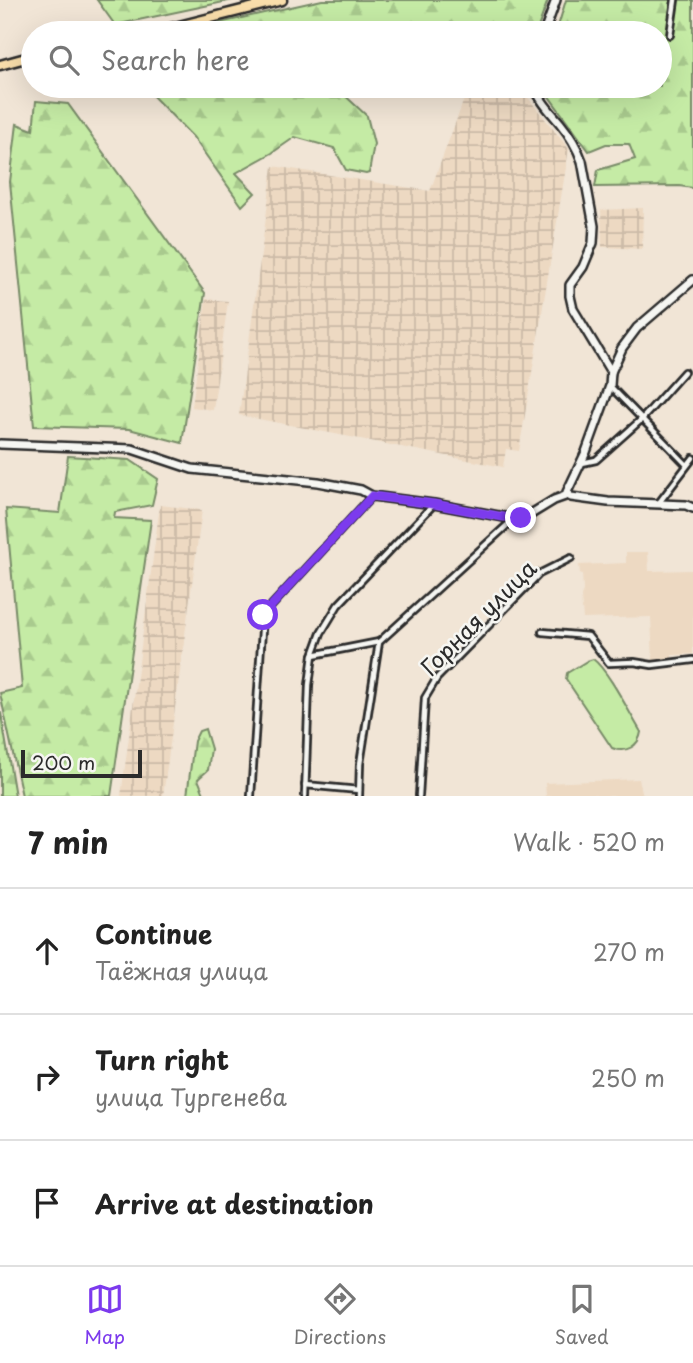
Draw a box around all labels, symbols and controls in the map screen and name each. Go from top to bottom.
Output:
search box [21,21,672,98]
text: Search here [101,40,250,79]
icon: search [45,41,83,79]
route end [505,502,536,533]
street label: Горная улица [412,550,545,683]
route start [247,599,278,630]
scale bar [21,747,142,779]
text: 200 m [32,748,95,776]
text: 7 min [28,819,109,864]
text: Walk · 520 m [513,824,665,859]
text: Continue [95,914,212,953]
icon: ahead [28,932,66,970]
text: 270 m [593,934,665,969]
text: Таёжная улица [95,953,268,988]
text: Turn right [95,1040,229,1079]
icon: right [28,1058,66,1096]
text: 250 m [591,1060,665,1095]
text: улица Тургенева [95,1079,287,1114]
icon: arrive [28,1184,66,1222]
text: Arrive at destination [95,1184,374,1223]
tab: Map [84,1280,125,1350]
tab: Directions [294,1280,386,1350]
tab: Saved [555,1280,609,1350]

